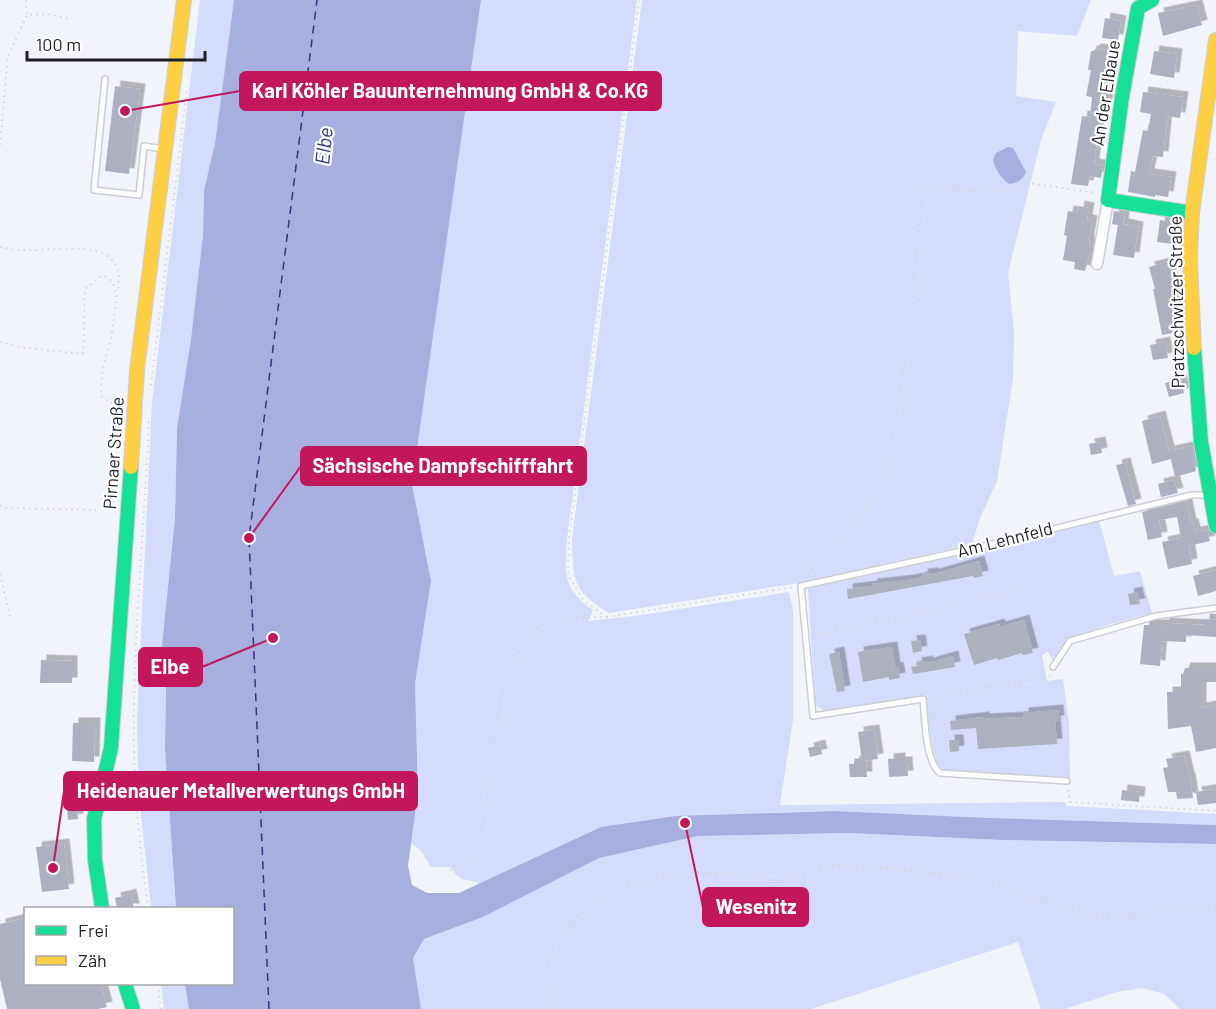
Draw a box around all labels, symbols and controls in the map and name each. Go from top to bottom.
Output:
scale bar [27,24,206,62]
text: 100 m [36,33,81,55]
street label: An der Elbaue [1086,38,1124,147]
callout: Karl Köhler Bauunternehmung GmbH & Co.KG [240,72,661,110]
text: Karl Köhler Bauunternehmung GmbH & Co.KG [252,78,648,102]
water label: Elbe [309,126,337,166]
street label: Pratzschwitzer Straße [1163,215,1189,389]
street label: Pirnaer Straße [98,396,128,510]
callout: Sächsische Dampfschifffahrt [301,447,586,485]
text: Sächsische Dampfschifffahrt [313,453,573,477]
street label: Am Lehnfeld [955,517,1055,562]
callout: Elbe [139,648,202,686]
text: Elbe [151,654,189,678]
callout: Heidenauer Metallverwertungs GmbH [64,772,417,810]
text: Heidenauer Metallverwertungs GmbH [77,778,405,802]
callout: Wesenitz [703,888,808,926]
text: Wesenitz [716,894,796,918]
legend [24,907,234,985]
text: Frei [78,919,109,941]
text: Zäh [78,949,107,971]

